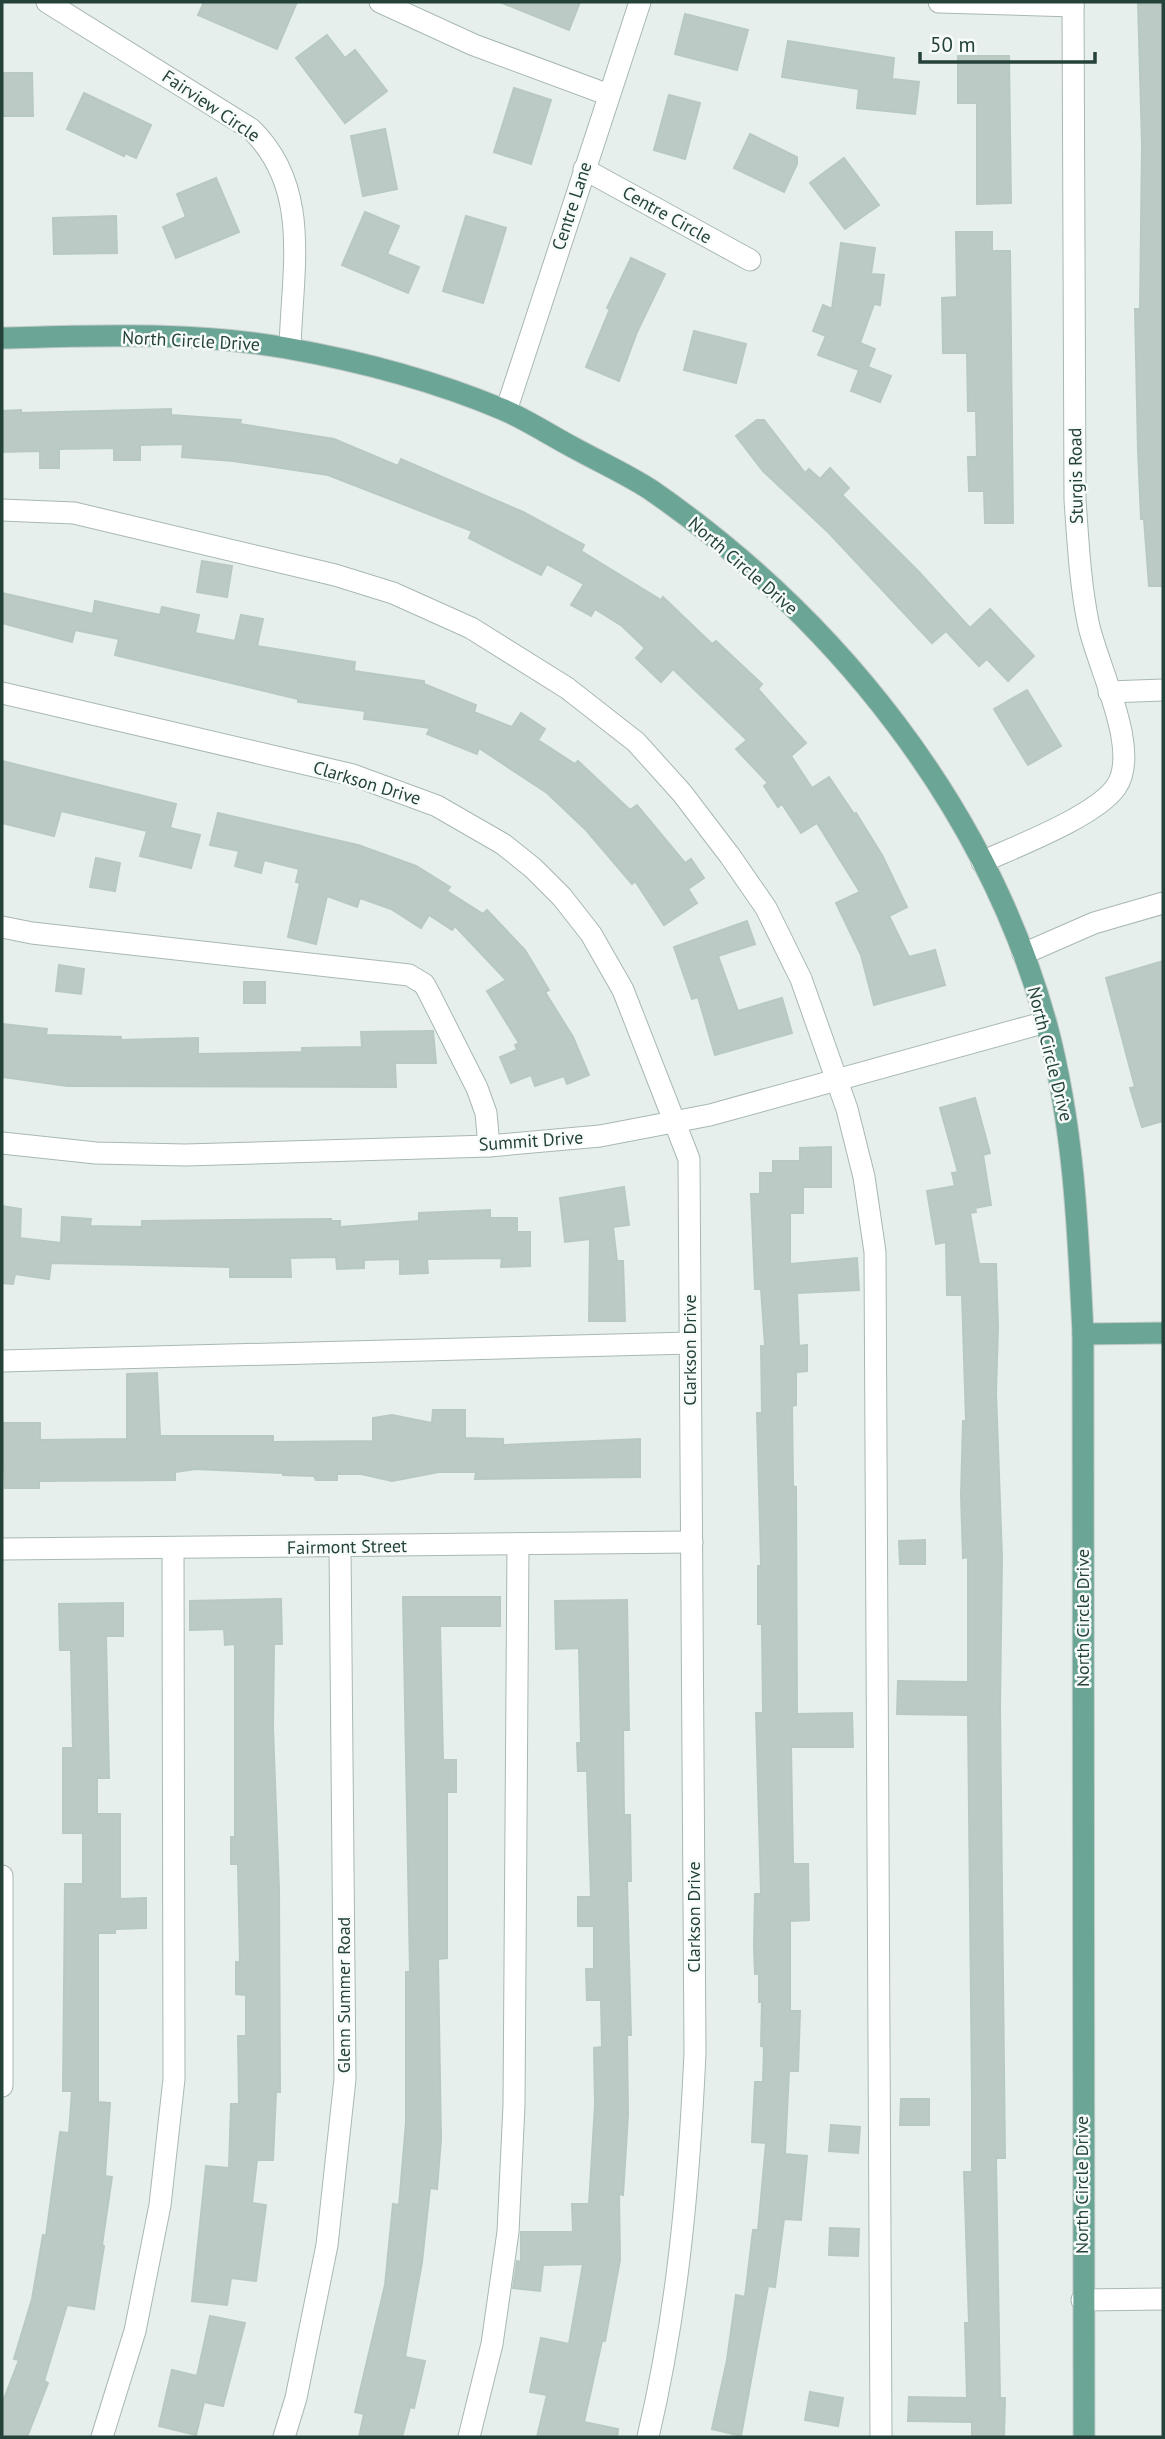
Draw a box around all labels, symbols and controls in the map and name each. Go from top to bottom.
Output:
scale bar [920,21,1095,65]
text: 50 m [930,31,976,58]
street label: Fairview Circle [158,64,265,147]
street label: Centre Lane [546,159,597,253]
street label: Centre Circle [619,181,716,249]
street label: North Circle Drive [121,325,261,356]
street label: Sturgis Road [1063,428,1088,524]
street label: North Circle Drive [684,512,803,620]
street label: Clarkson Drive [311,755,424,810]
street label: North Circle Drive [1023,984,1078,1124]
street label: Summit Drive [478,1125,584,1156]
street label: Clarkson Drive [678,1294,701,1406]
street label: Fairmont Street [287,1534,407,1559]
street label: North Circle Drive [1071,1549,1094,1687]
street label: Clarkson Drive [682,1861,705,1973]
street label: Glenn Summer Road [332,1917,355,2073]
street label: North Circle Drive [1070,2116,1093,2254]

